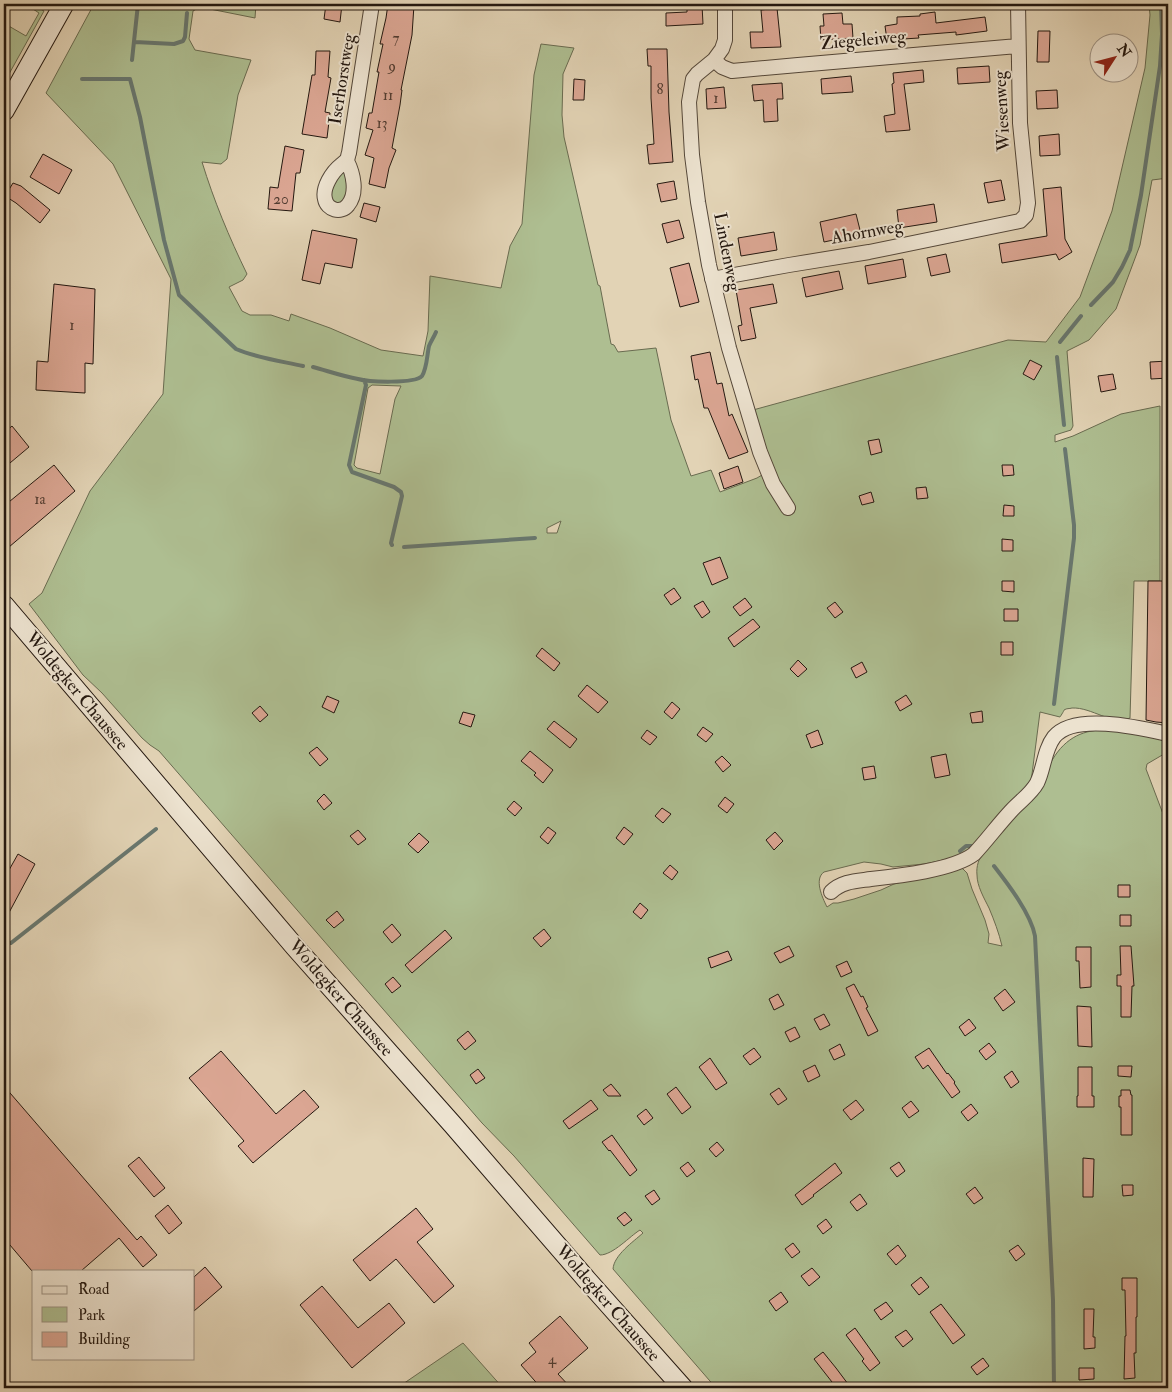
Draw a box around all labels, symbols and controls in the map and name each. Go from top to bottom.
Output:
street label: Ziegeleiweg [819,25,908,55]
house number: 7 [393,29,400,48]
street label: Iserhorstweg [323,31,361,126]
north arrow [1090,32,1140,82]
text: N [1113,40,1135,61]
house number: 9 [387,57,396,76]
street label: Wiesenweg [988,69,1016,153]
house number: 8 [656,80,664,99]
house number: 11 [383,86,393,105]
house number: 1 [713,89,719,108]
house number: 13 [376,114,388,133]
house number: 20 [273,190,289,209]
street label: Lindenweg [708,211,746,295]
street label: Ahornweg [828,214,906,250]
house number: 1 [69,316,75,335]
house number: 1a [34,490,47,509]
street label: Woldegker Chaussee [20,626,134,755]
street label: Woldegker Chaussee [283,934,399,1062]
street label: Woldegker Chaussee [550,1239,666,1367]
legend [32,1270,195,1360]
text: Road [78,1280,110,1299]
text: Park [78,1306,105,1325]
text: Building [78,1330,130,1349]
house number: 4 [548,1350,557,1369]

